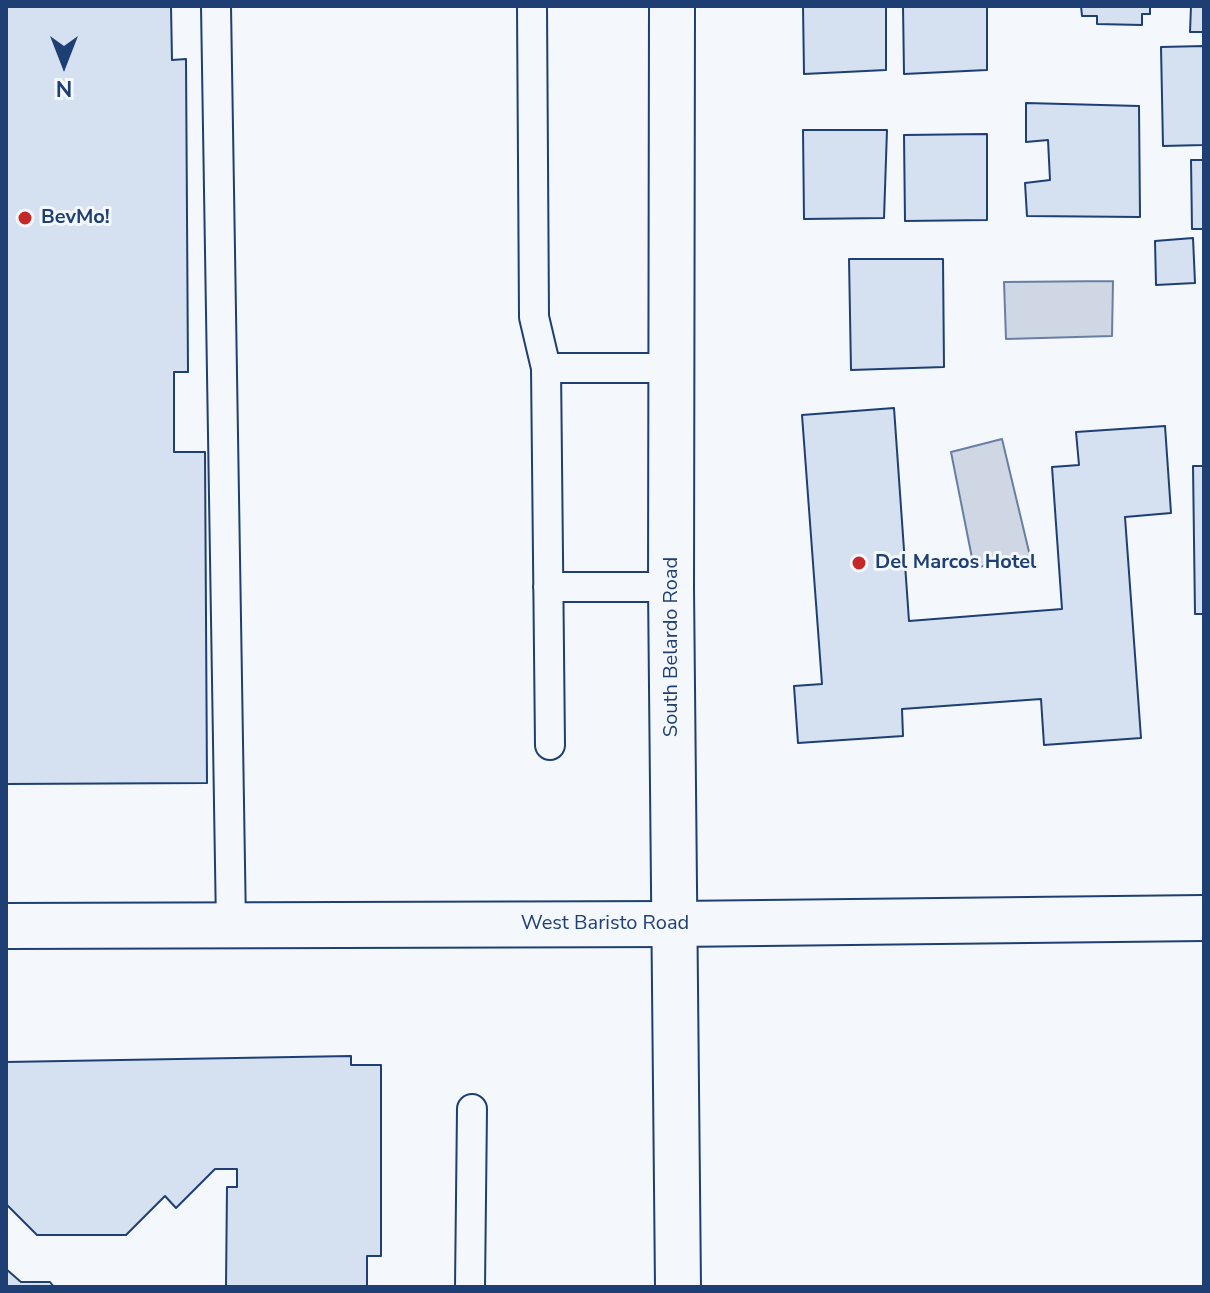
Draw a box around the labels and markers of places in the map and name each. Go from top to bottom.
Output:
place label: BevMo! [41,206,110,230]
marker: BevMo! [16,209,34,227]
place label: Del Marcos Hotel [875,551,1036,575]
marker: Del Marcos Hotel [850,554,868,572]

